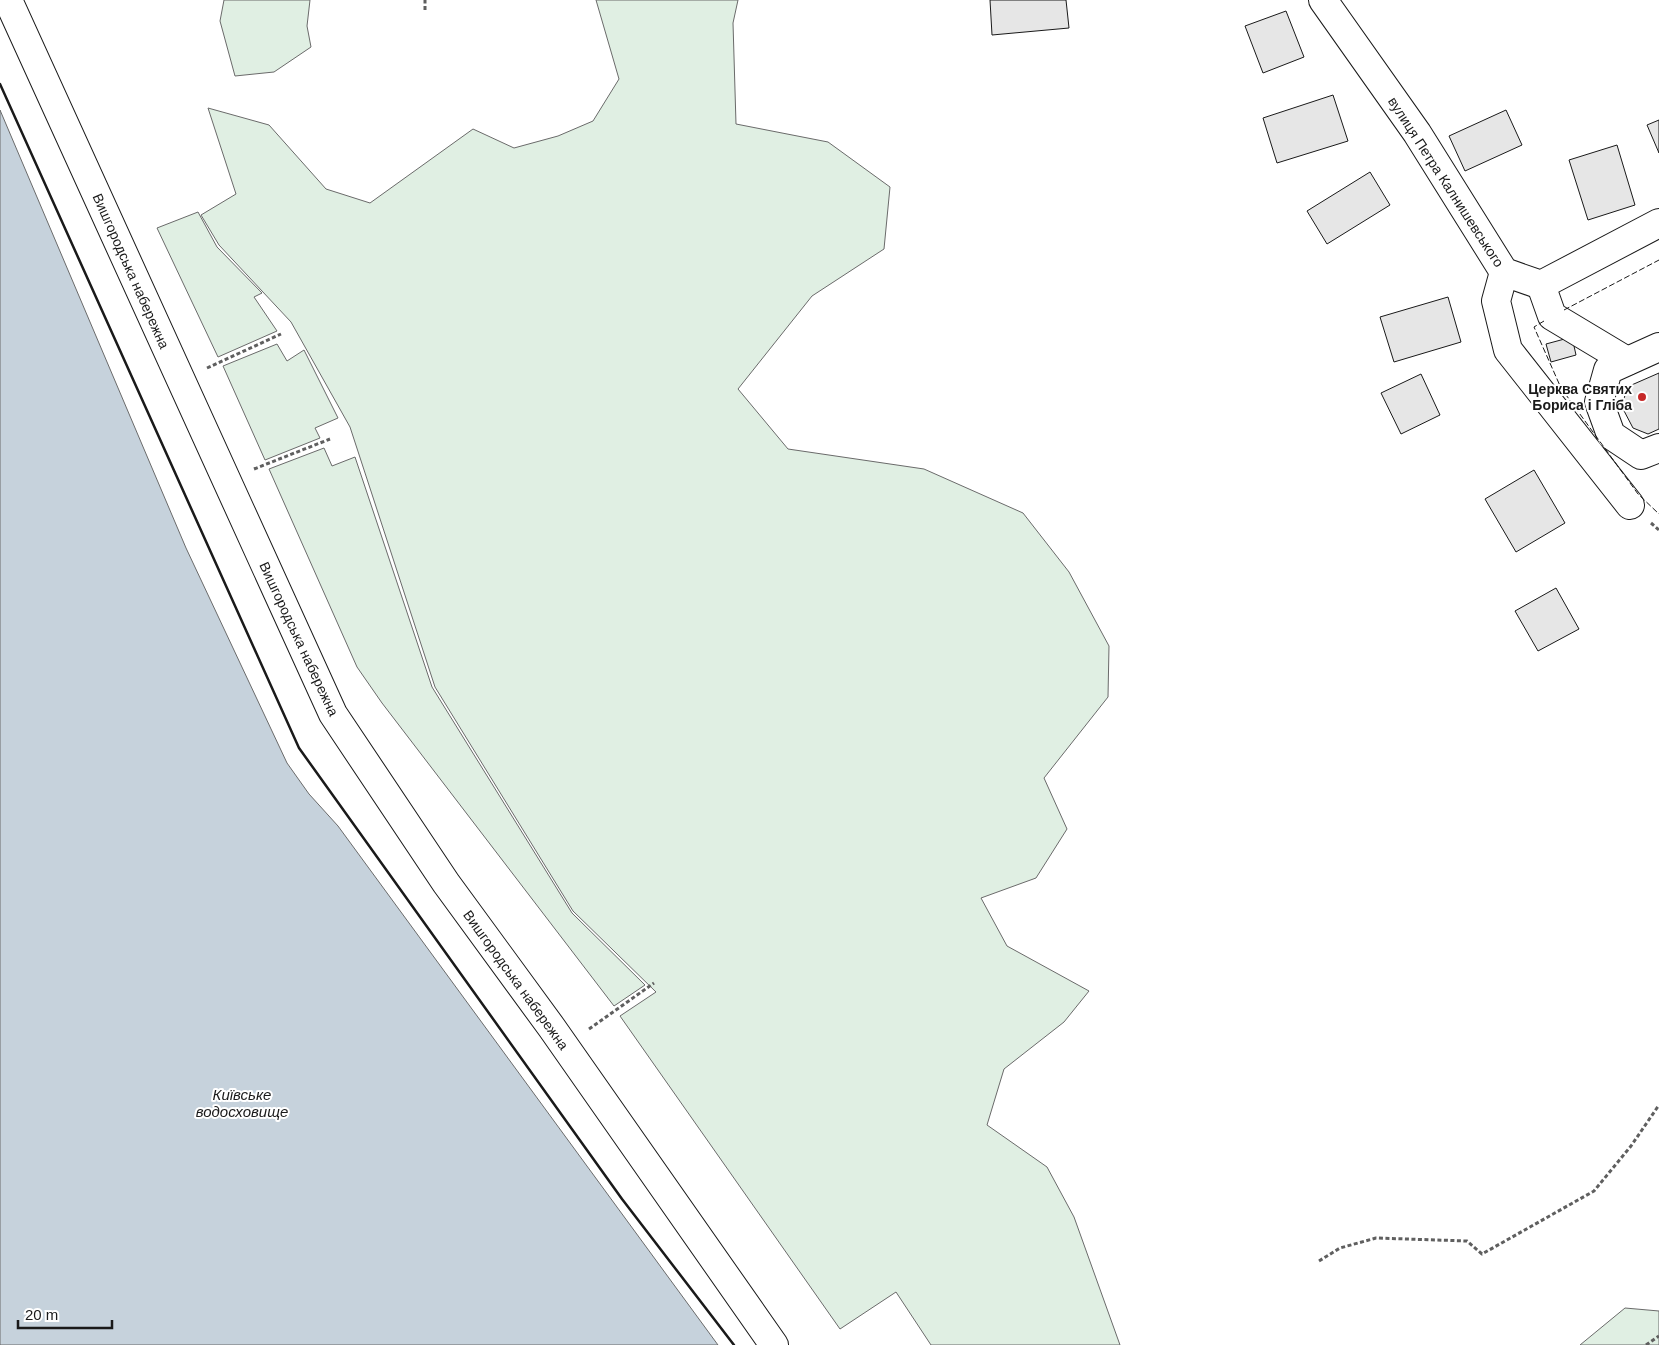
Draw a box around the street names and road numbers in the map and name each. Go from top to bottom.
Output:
street label: вулиця Петра Калнишевського [1385,94,1507,270]
street label: Вишгородська набережна [89,191,173,351]
street label: Вишгородська набережна [256,559,342,719]
street label: Вишгородська набережна [460,907,572,1053]

